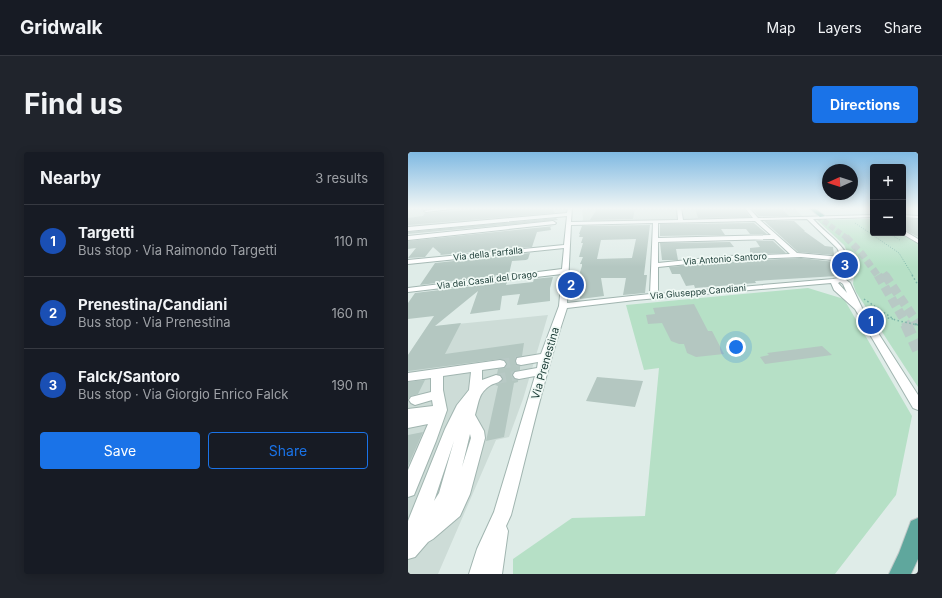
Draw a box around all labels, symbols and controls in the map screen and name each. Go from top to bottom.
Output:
text: Gridwalk [20,16,103,39]
text: Map [767,19,796,36]
text: Layers [818,19,862,36]
text: Share [884,19,922,36]
button: Directions [812,86,918,123]
text: Find us [24,87,123,121]
north arrow [822,164,858,200]
map controls [870,164,906,236]
button: + [870,164,906,200]
text: Nearby [40,168,101,188]
text: 3 results [315,170,368,186]
button: − [870,200,906,236]
text: Targetti [78,223,134,242]
text: 1 [50,233,56,249]
text: 110 m [334,233,368,249]
text: Bus stop · Via Raimondo Targetti [78,242,277,258]
street label: Via della Farfalla [453,244,523,263]
street label: Via Antonio Santoro [683,250,767,267]
pin: 3 [832,250,858,280]
street label: Via dei Casali del Drago [436,268,538,291]
pin: 2 [558,270,584,300]
street label: Via Giuseppe Candiani [650,282,746,301]
text: Prenestina/Candiani [78,295,227,314]
text: 2 [49,305,57,321]
text: 160 m [331,305,368,321]
pin: 1 [858,306,884,336]
text: Bus stop · Via Prenestina [78,314,231,330]
street label: Via Prenestina [528,325,562,401]
your location [726,337,746,357]
text: Falck/Santoro [78,367,180,386]
text: 3 [49,377,57,393]
text: 190 m [331,377,368,393]
text: Bus stop · Via Giorgio Enrico Falck [78,386,288,402]
button: Save [40,432,200,469]
button: Share [208,432,368,469]

